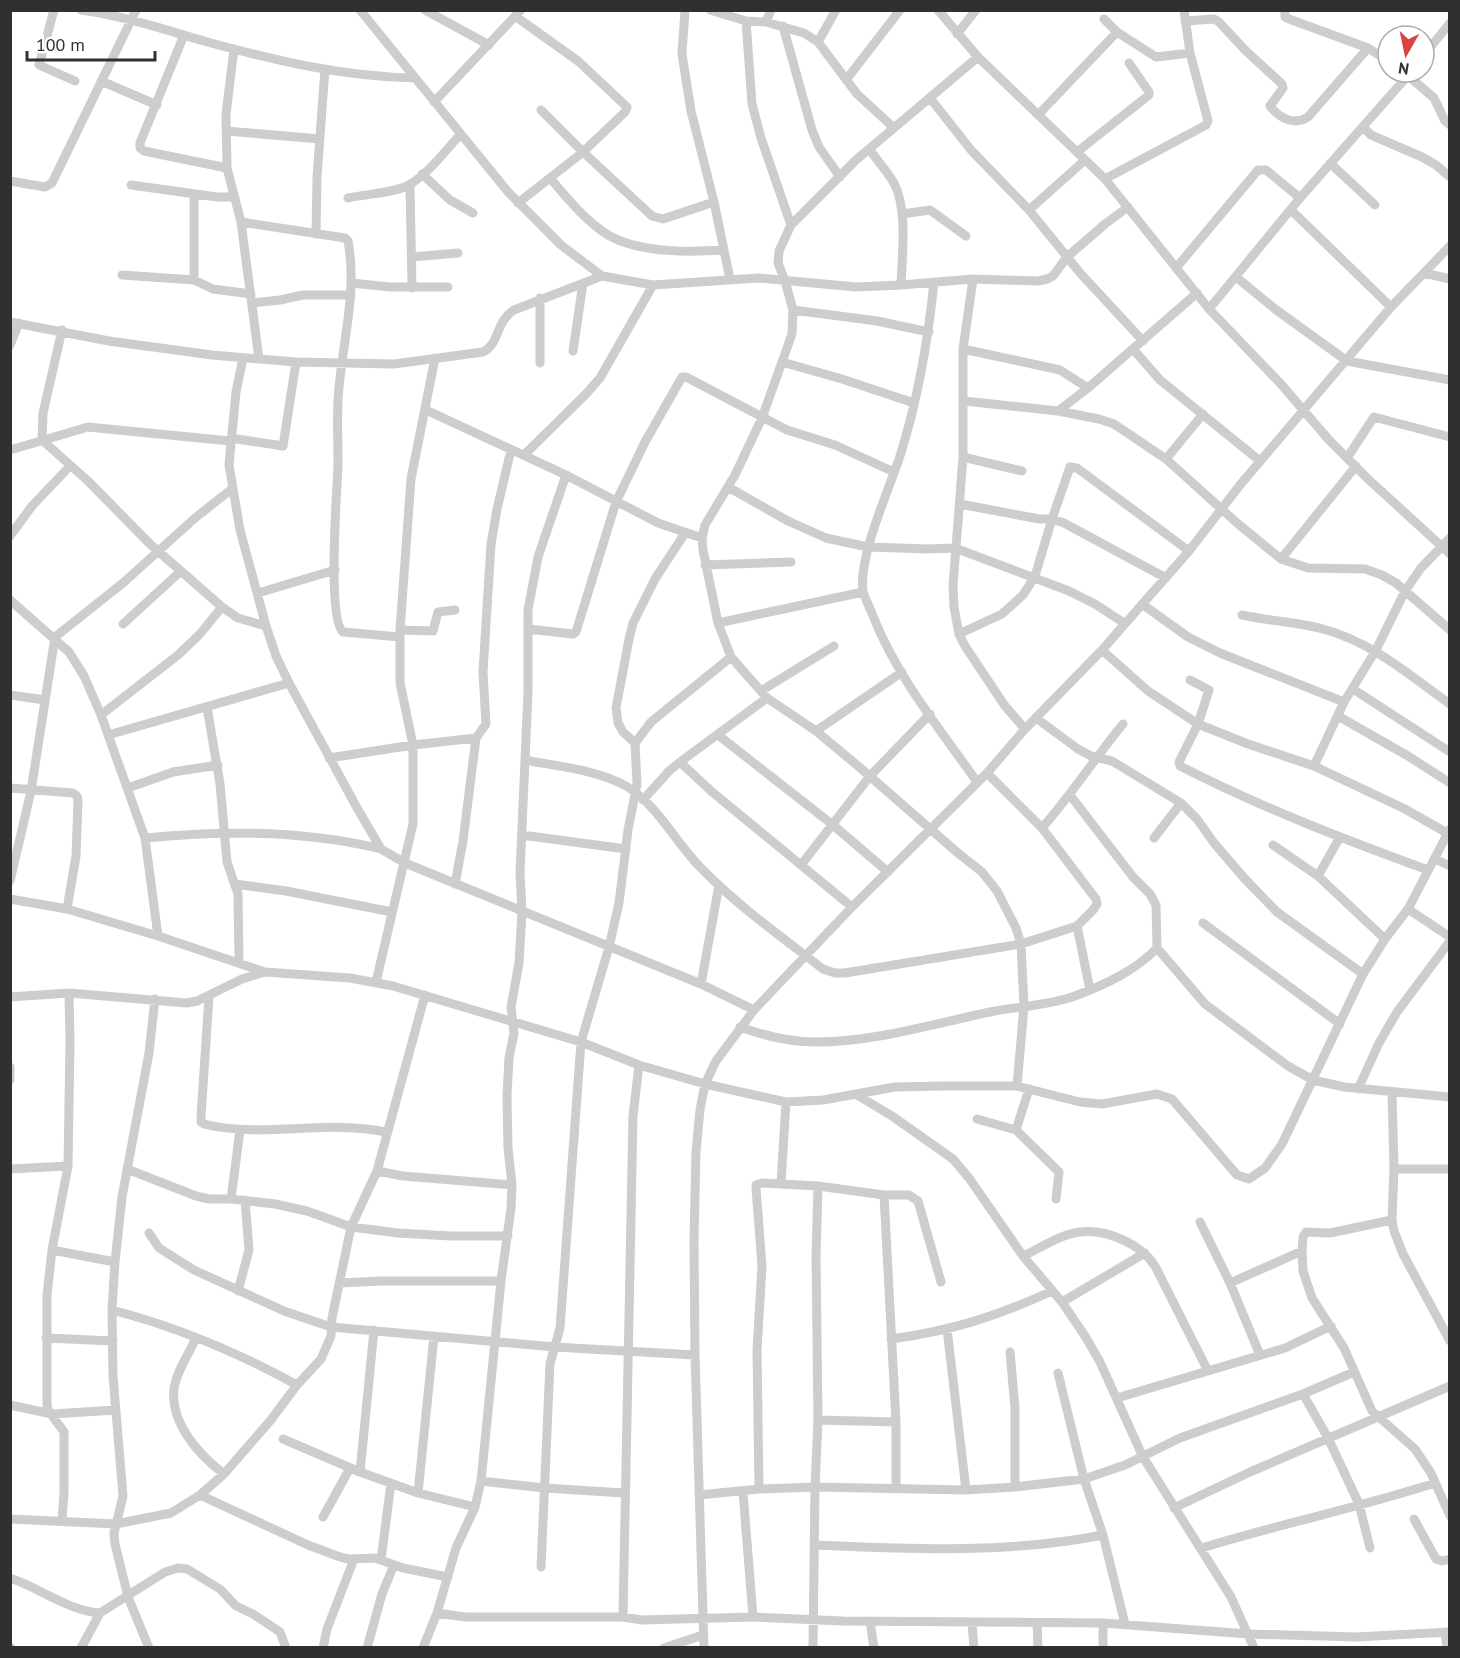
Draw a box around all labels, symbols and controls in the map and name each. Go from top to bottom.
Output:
scale bar [27,24,154,62]
north arrow [1376,24,1436,84]
text: 100 m [36,33,85,56]
text: N [1397,58,1410,80]

